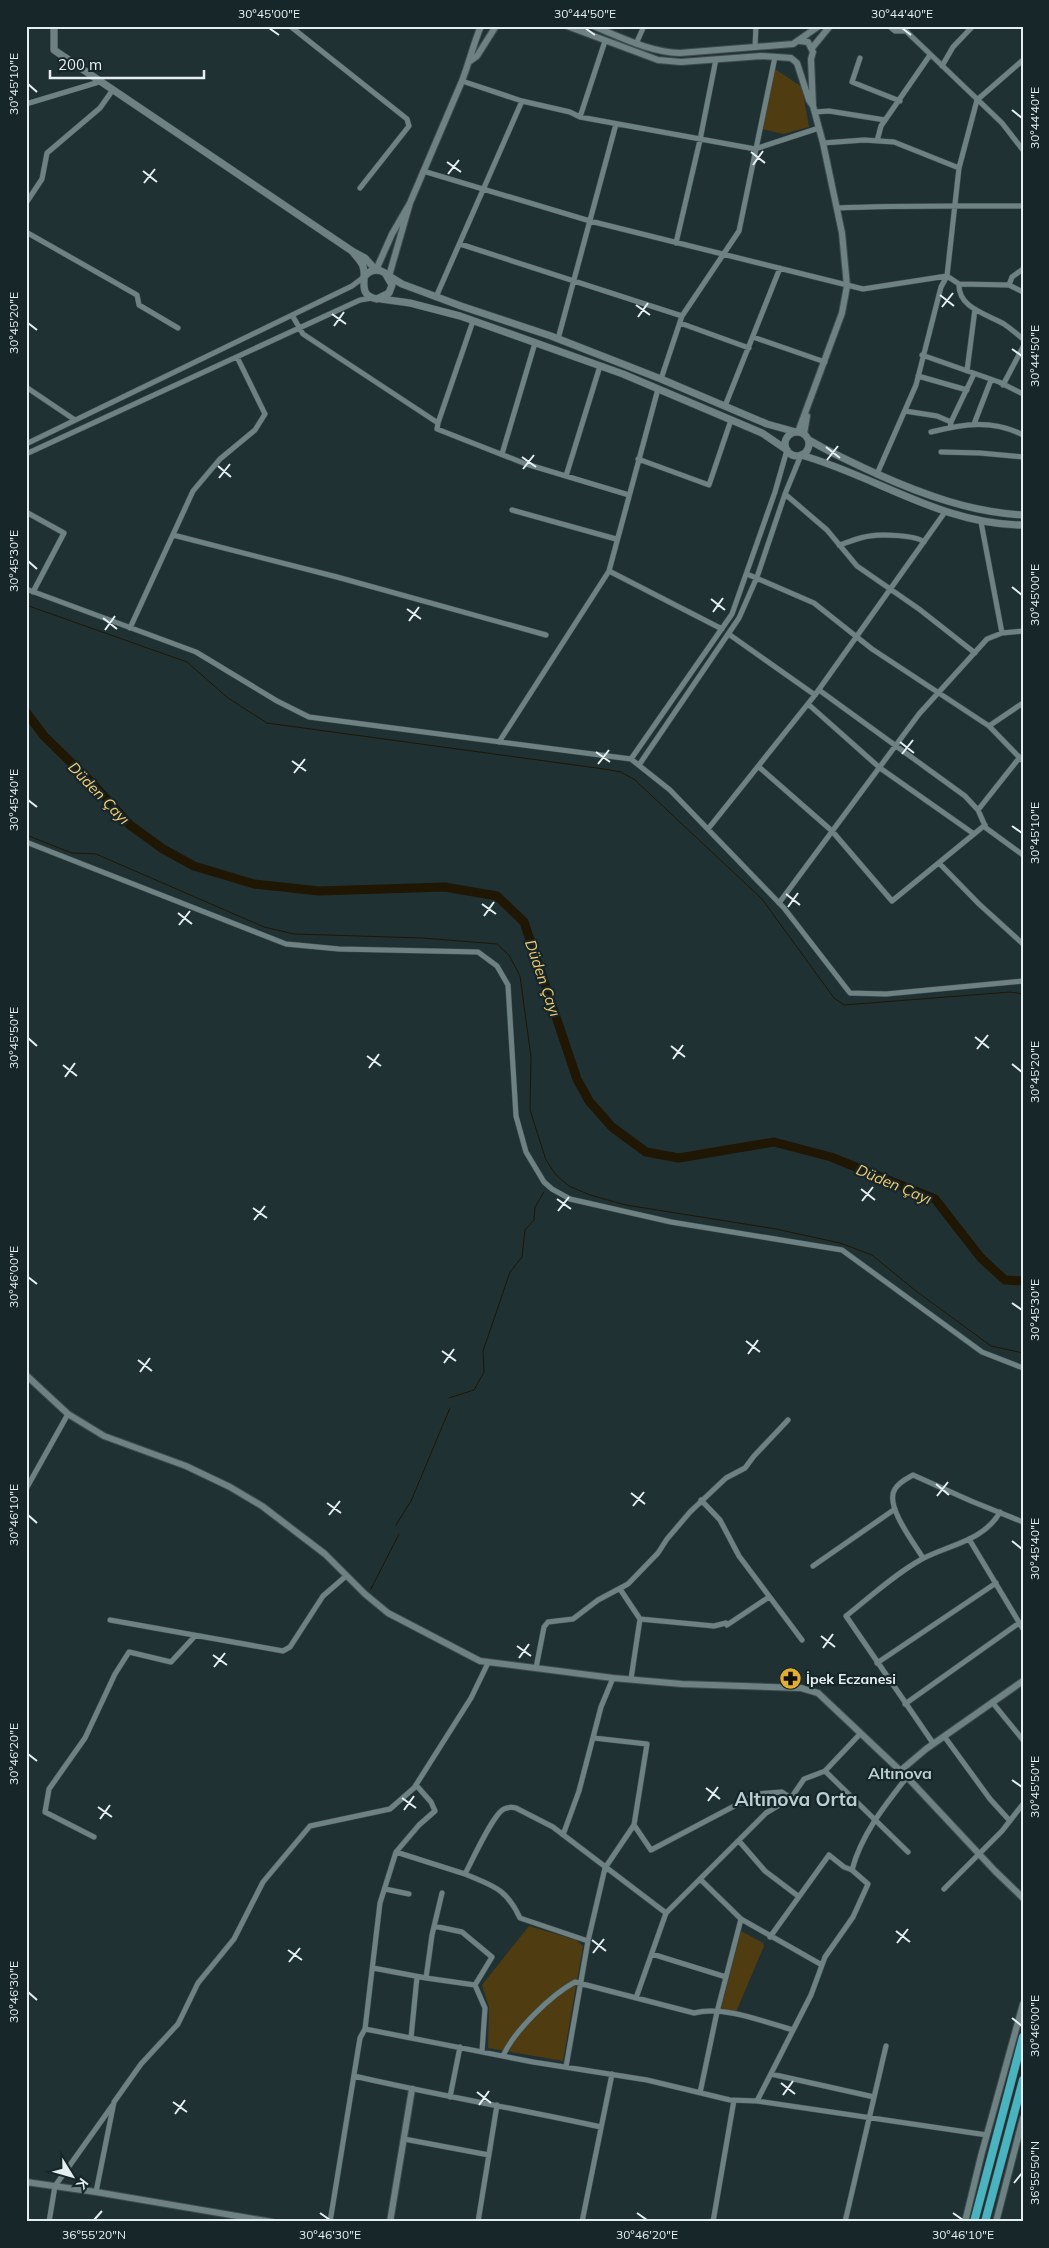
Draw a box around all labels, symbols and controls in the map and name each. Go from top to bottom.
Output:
text: 30°45'00"E [238,6,300,21]
text: 30°44'50"E [554,6,616,21]
text: 30°44'40"E [871,6,933,21]
scale bar [50,48,204,80]
text: 30°45'10"E [6,53,21,115]
text: 200 m [58,55,102,74]
text: 30°44'40"E [1027,87,1042,149]
text: 30°45'20"E [6,292,21,354]
text: 30°44'50"E [1027,325,1042,387]
text: 30°45'30"E [6,530,21,592]
text: 30°45'00"E [1027,564,1042,626]
water label: Düden Çayı [64,758,134,828]
text: 30°45'40"E [6,769,21,831]
text: 30°45'10"E [1027,802,1042,864]
water label: Düden Çayı [521,937,565,1019]
text: 30°45'50"E [6,1007,21,1069]
text: 30°45'20"E [1027,1041,1042,1103]
water label: Düden Çayı [853,1160,935,1208]
text: 30°46'00"E [6,1246,21,1308]
text: 30°45'30"E [1027,1279,1042,1341]
text: 30°46'10"E [6,1484,21,1546]
text: 30°45'40"E [1027,1518,1042,1580]
pharmacy icon: İpek Eczanesi [778,1667,802,1691]
place label: İpek Eczanesi [806,1670,896,1688]
text: 30°46'20"E [6,1723,21,1785]
text: 30°45'50"E [1027,1756,1042,1818]
district label: Altınova [868,1763,932,1783]
district label: Altınova Orta [735,1787,857,1811]
text: 30°46'30"E [6,1961,21,2023]
text: 30°46'00"E [1027,1995,1042,2057]
text: 36°55'50"N [1027,2141,1042,2205]
north arrow [48,2150,98,2200]
text: K [72,2175,92,2194]
text: 36°55'20"N [62,2227,126,2242]
text: 30°46'30"E [299,2227,361,2242]
text: 30°46'20"E [616,2227,678,2242]
text: 30°46'10"E [932,2227,994,2242]

